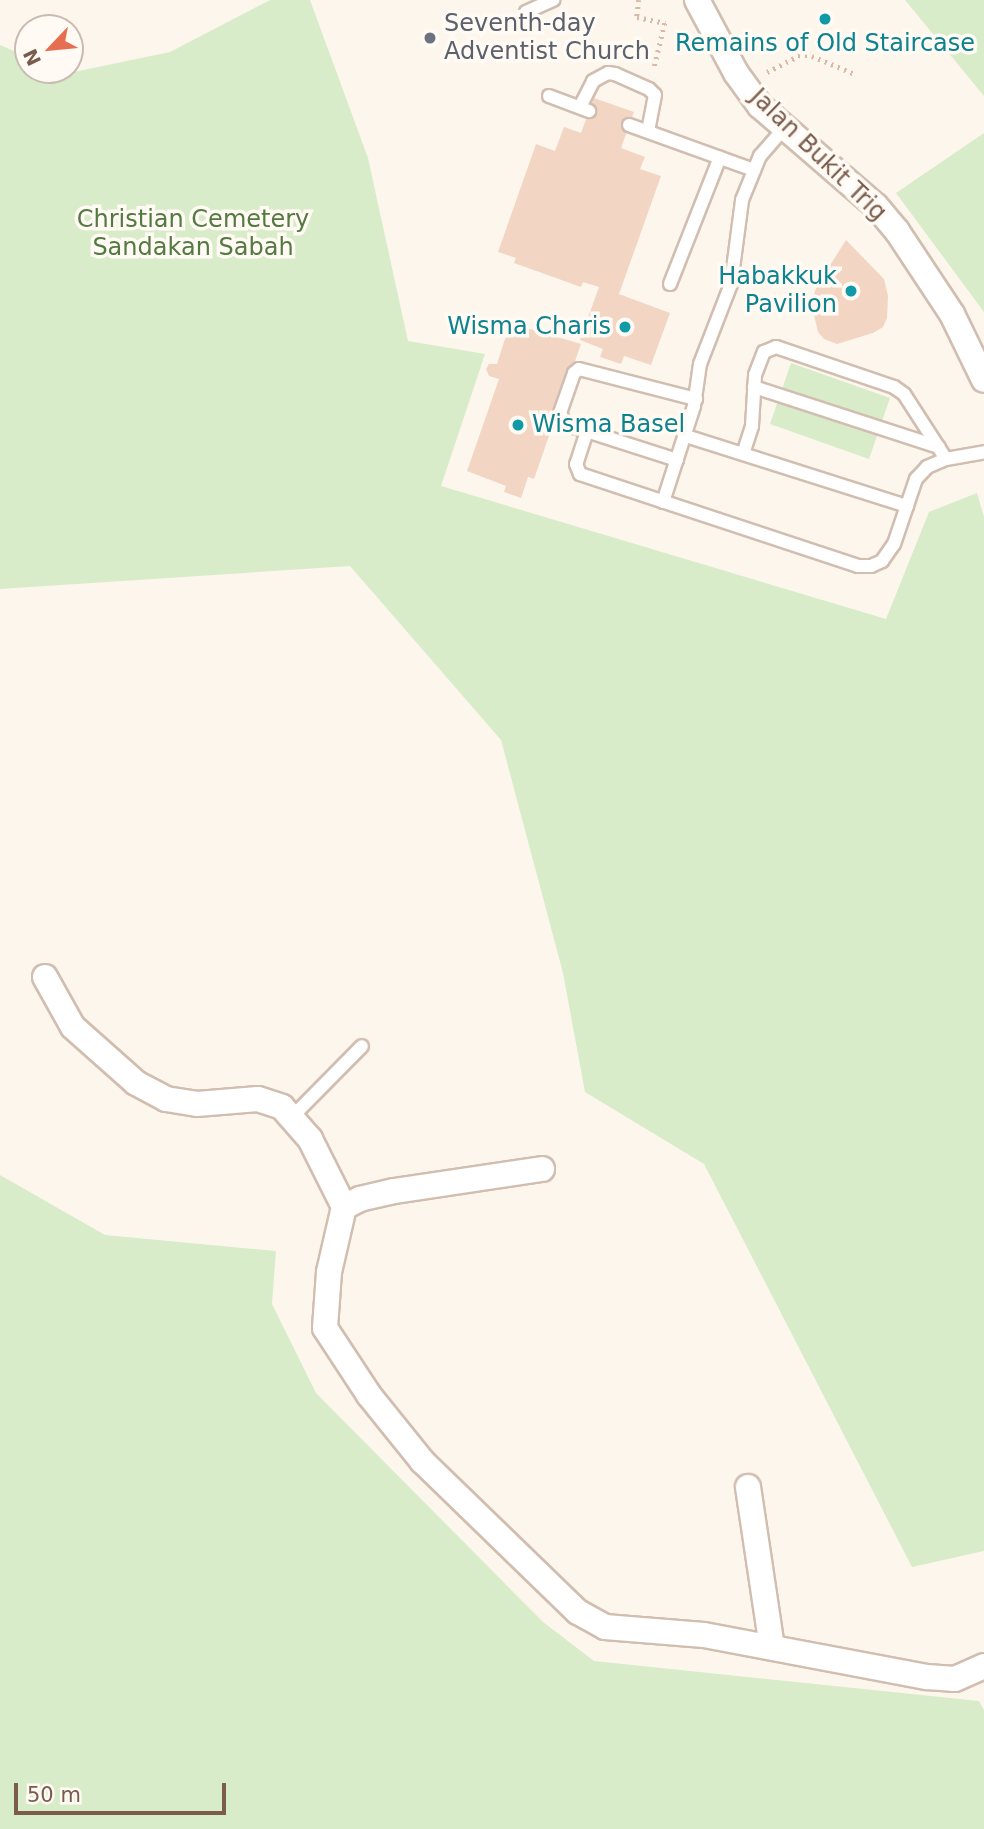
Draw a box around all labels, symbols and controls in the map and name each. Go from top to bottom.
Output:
place label: Seventh-day Adventist Church [444,10,650,66]
marker: Remains of Old Staircase [817,11,833,27]
north arrow [14,14,84,84]
marker: Seventh-day Adventist Church [422,30,438,46]
place label: Remains of Old Staircase [675,30,975,58]
text: N [19,45,45,69]
street label: Jalan Bukit Trig [744,83,892,227]
park label: Christian Cemetery Sandakan Sabah [77,206,309,262]
place label: Habakkuk Pavilion [718,263,837,319]
marker: Habakkuk Pavilion [843,283,859,299]
place label: Wisma Charis [447,313,611,341]
marker: Wisma Charis [617,319,633,335]
place label: Wisma Basel [532,411,685,439]
marker: Wisma Basel [510,417,526,433]
scale bar [18,1770,229,1814]
text: 50 m [27,1783,81,1807]

